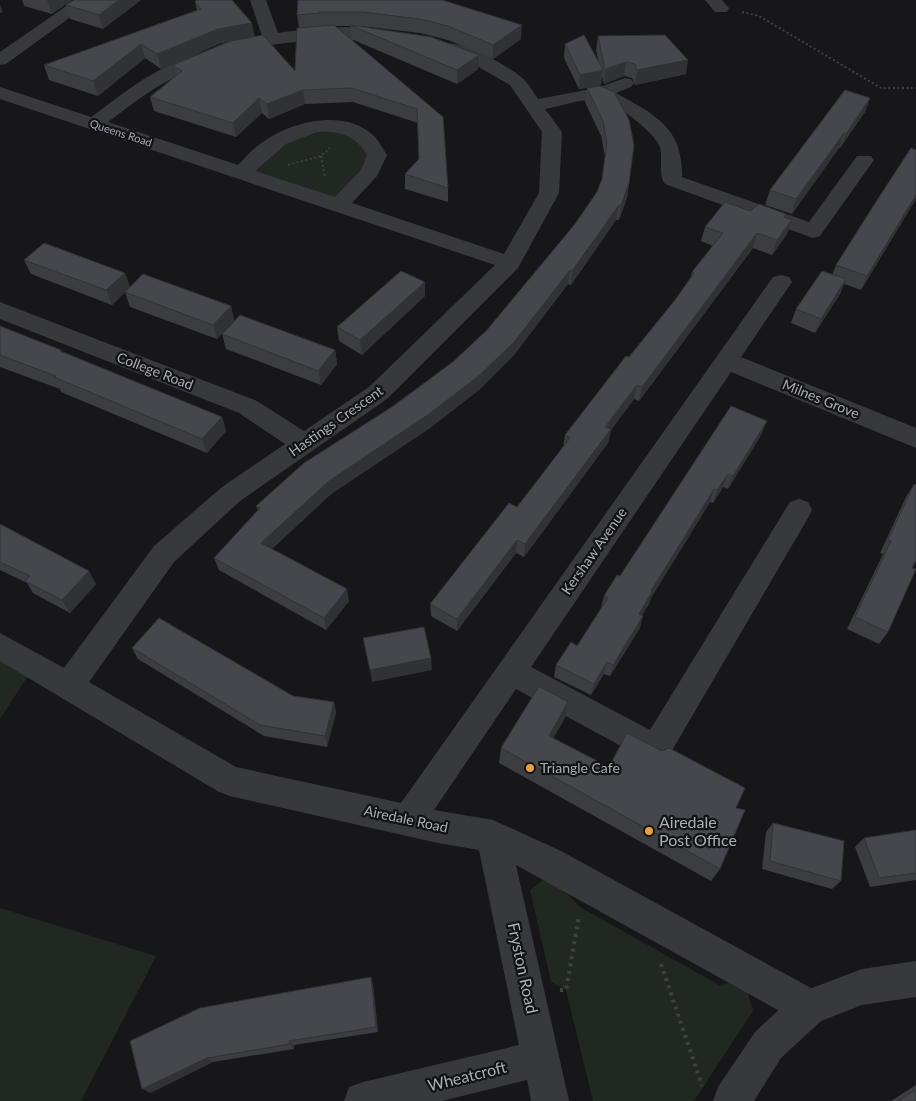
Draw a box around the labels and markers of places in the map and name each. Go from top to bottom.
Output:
place label: Triangle Cafe [540,759,620,776]
marker: Triangle Cafe [524,762,536,774]
place label: Airedale Post Office [659,812,737,849]
marker: Airedale Post Office [643,825,655,837]

